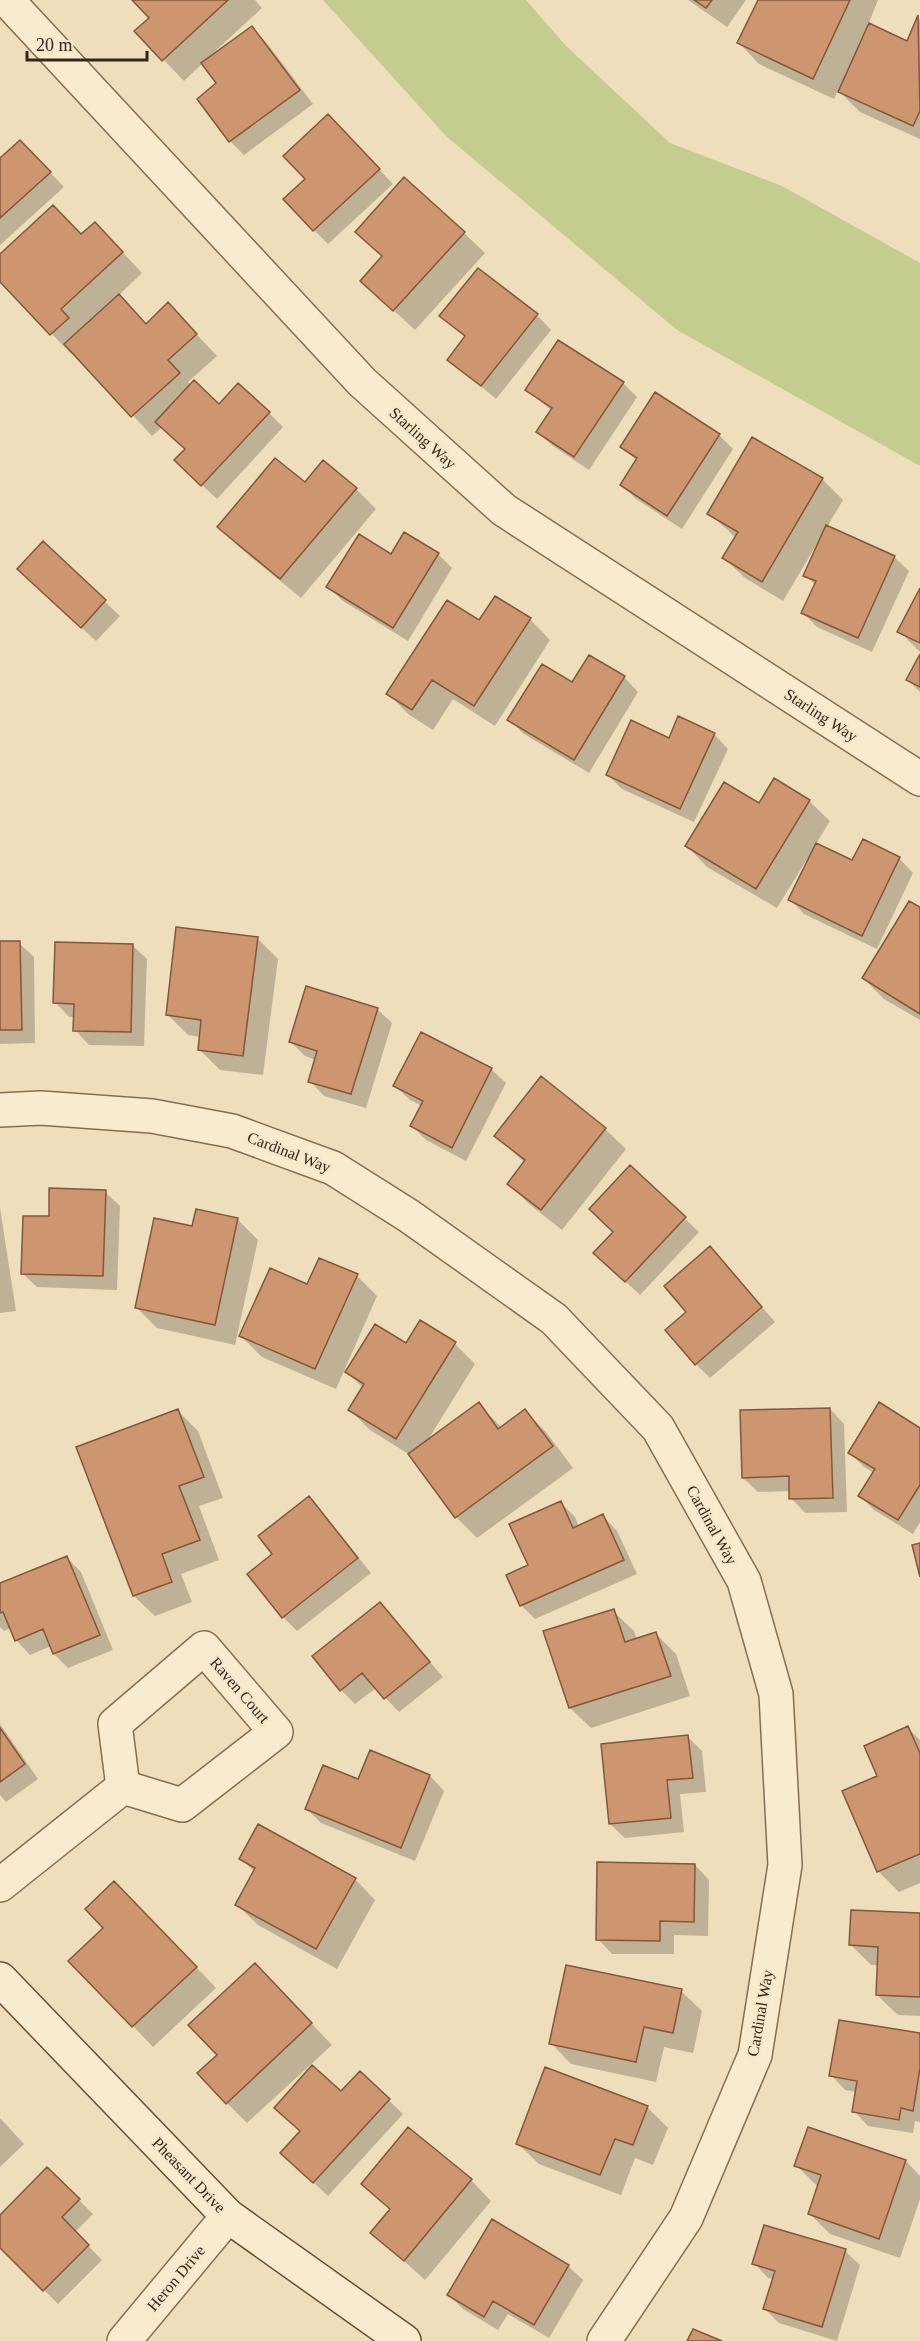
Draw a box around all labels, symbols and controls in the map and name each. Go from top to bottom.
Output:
scale bar [27,24,147,62]
text: 20 m [36,35,73,55]
street label: Starling Way [386,404,460,473]
street label: Starling Way [781,685,861,746]
street label: Cardinal Way [245,1128,333,1177]
street label: Cardinal Way [682,1483,741,1568]
street label: Raven Court [207,1654,273,1727]
street label: Cardinal Way [744,1968,777,2058]
street label: Pheasant Drive [149,2134,229,2216]
street label: Heron Drive [144,2242,208,2314]

